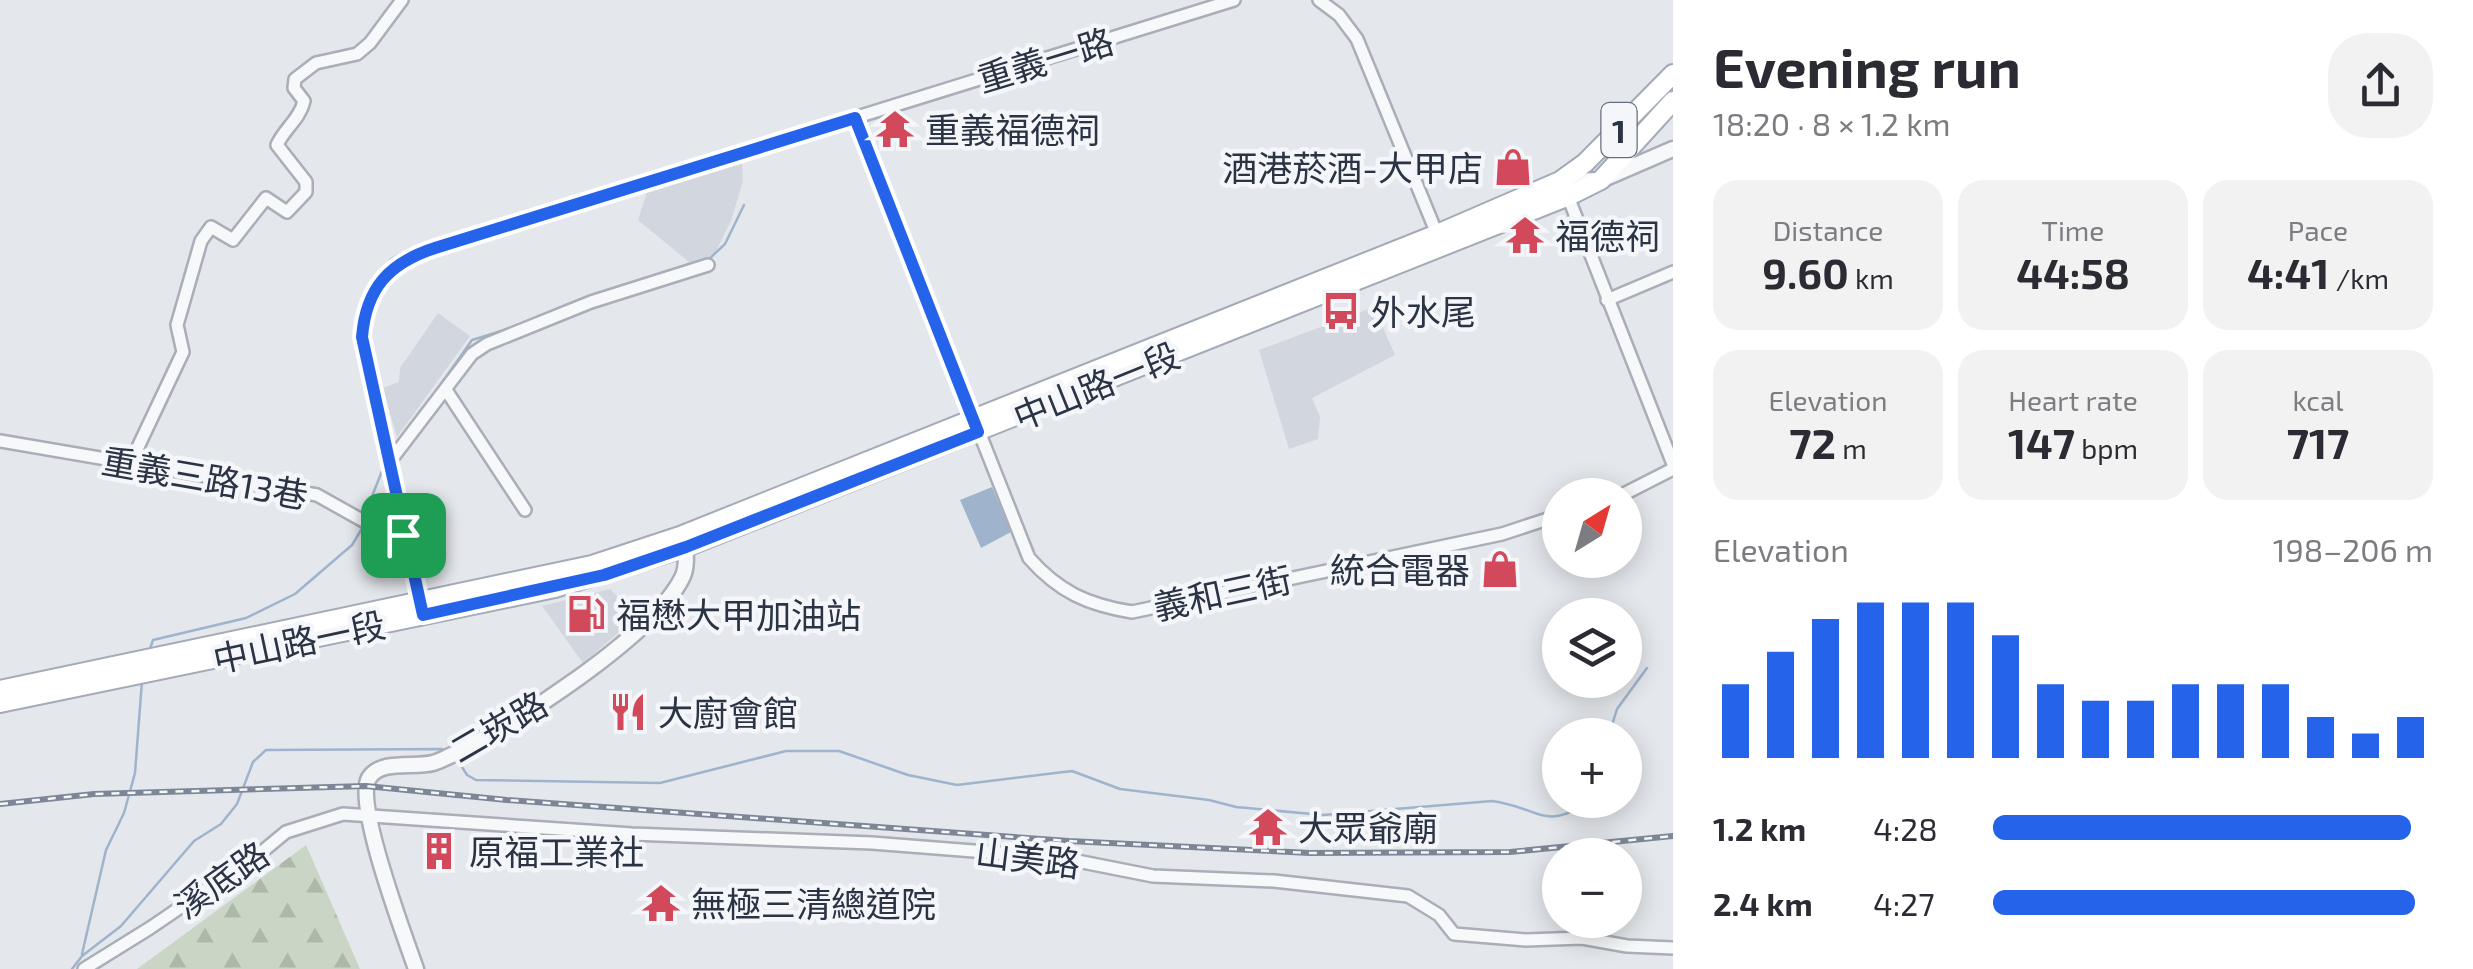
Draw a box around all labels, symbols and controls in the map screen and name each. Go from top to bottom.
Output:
street label: 重義一路 [972,18,1118,100]
text: Evening run [1713,33,2021,99]
button: share [2328,33,2433,138]
road number: 1 [1602,103,1636,157]
text: 18:20 · 8 × 1.2 km [1713,104,1951,142]
temple icon: 重義福德祠 [874,108,916,150]
place label: 重義福德祠 [925,108,1100,150]
place label: 酒港菸酒-大甲店 [1222,146,1483,188]
shop icon: 酒港菸酒-大甲店 [1492,146,1534,188]
text: Distance [1773,213,1883,247]
text: Time [2042,213,2104,247]
text: Pace [2288,213,2348,247]
temple icon: 福德祠 [1504,214,1546,256]
place label: 福德祠 [1555,214,1660,256]
text: 9.60 [1762,247,1849,297]
text: 44:58 [2016,247,2130,297]
text: 4:41 [2247,247,2329,297]
text: km [1849,261,1894,295]
text: /km [2329,261,2389,295]
bus stop icon: 外水尾 [1320,290,1362,332]
place label: 外水尾 [1371,290,1476,332]
street label: 中山路一段 [1007,333,1185,437]
text: Elevation [1769,383,1887,417]
text: Heart rate [2008,383,2138,417]
text: kcal [2292,383,2344,417]
text: 72 [1789,417,1836,467]
text: 147 [2008,417,2075,467]
text: 717 [2287,417,2349,467]
text: m [1836,431,1867,465]
text: bpm [2075,431,2138,465]
street label: 重義三路13巷 [99,438,311,516]
north arrow [1542,478,1642,578]
map controls [1542,478,1642,938]
pin [361,493,446,578]
icon: arrive [376,508,431,563]
text: Elevation [1713,530,1849,568]
text: 198–206 m [2273,530,2433,568]
place label: 統合電器 [1330,548,1470,590]
shop icon: 統合電器 [1479,548,1521,590]
street label: 義和三街 [1149,557,1295,627]
fuel station icon: 福懋大甲加油站 [565,593,607,635]
place label: 福懋大甲加油站 [616,593,861,635]
button: layers [1542,598,1642,698]
street label: 中山路一段 [209,602,389,680]
street label: 二崁路 [442,682,554,770]
restaurant icon: 大廚會館 [607,691,649,733]
place label: 大廚會館 [658,691,798,733]
button: + [1542,718,1642,818]
temple icon: 大眾爺廟 [1247,806,1289,848]
place label: 大眾爺廟 [1298,806,1438,848]
text: 1.2 km [1713,809,1806,847]
text: 4:28 [1873,809,1938,847]
building icon: 原福工業社 [418,830,460,872]
place label: 原福工業社 [469,830,644,872]
street label: 山美路 [973,830,1083,884]
street label: 溪底路 [166,832,276,926]
button: − [1542,838,1642,938]
temple icon: 無極三清總道院 [640,882,682,924]
place label: 無極三清總道院 [691,882,936,924]
text: 2.4 km [1713,884,1813,922]
text: 4:27 [1873,884,1935,922]

